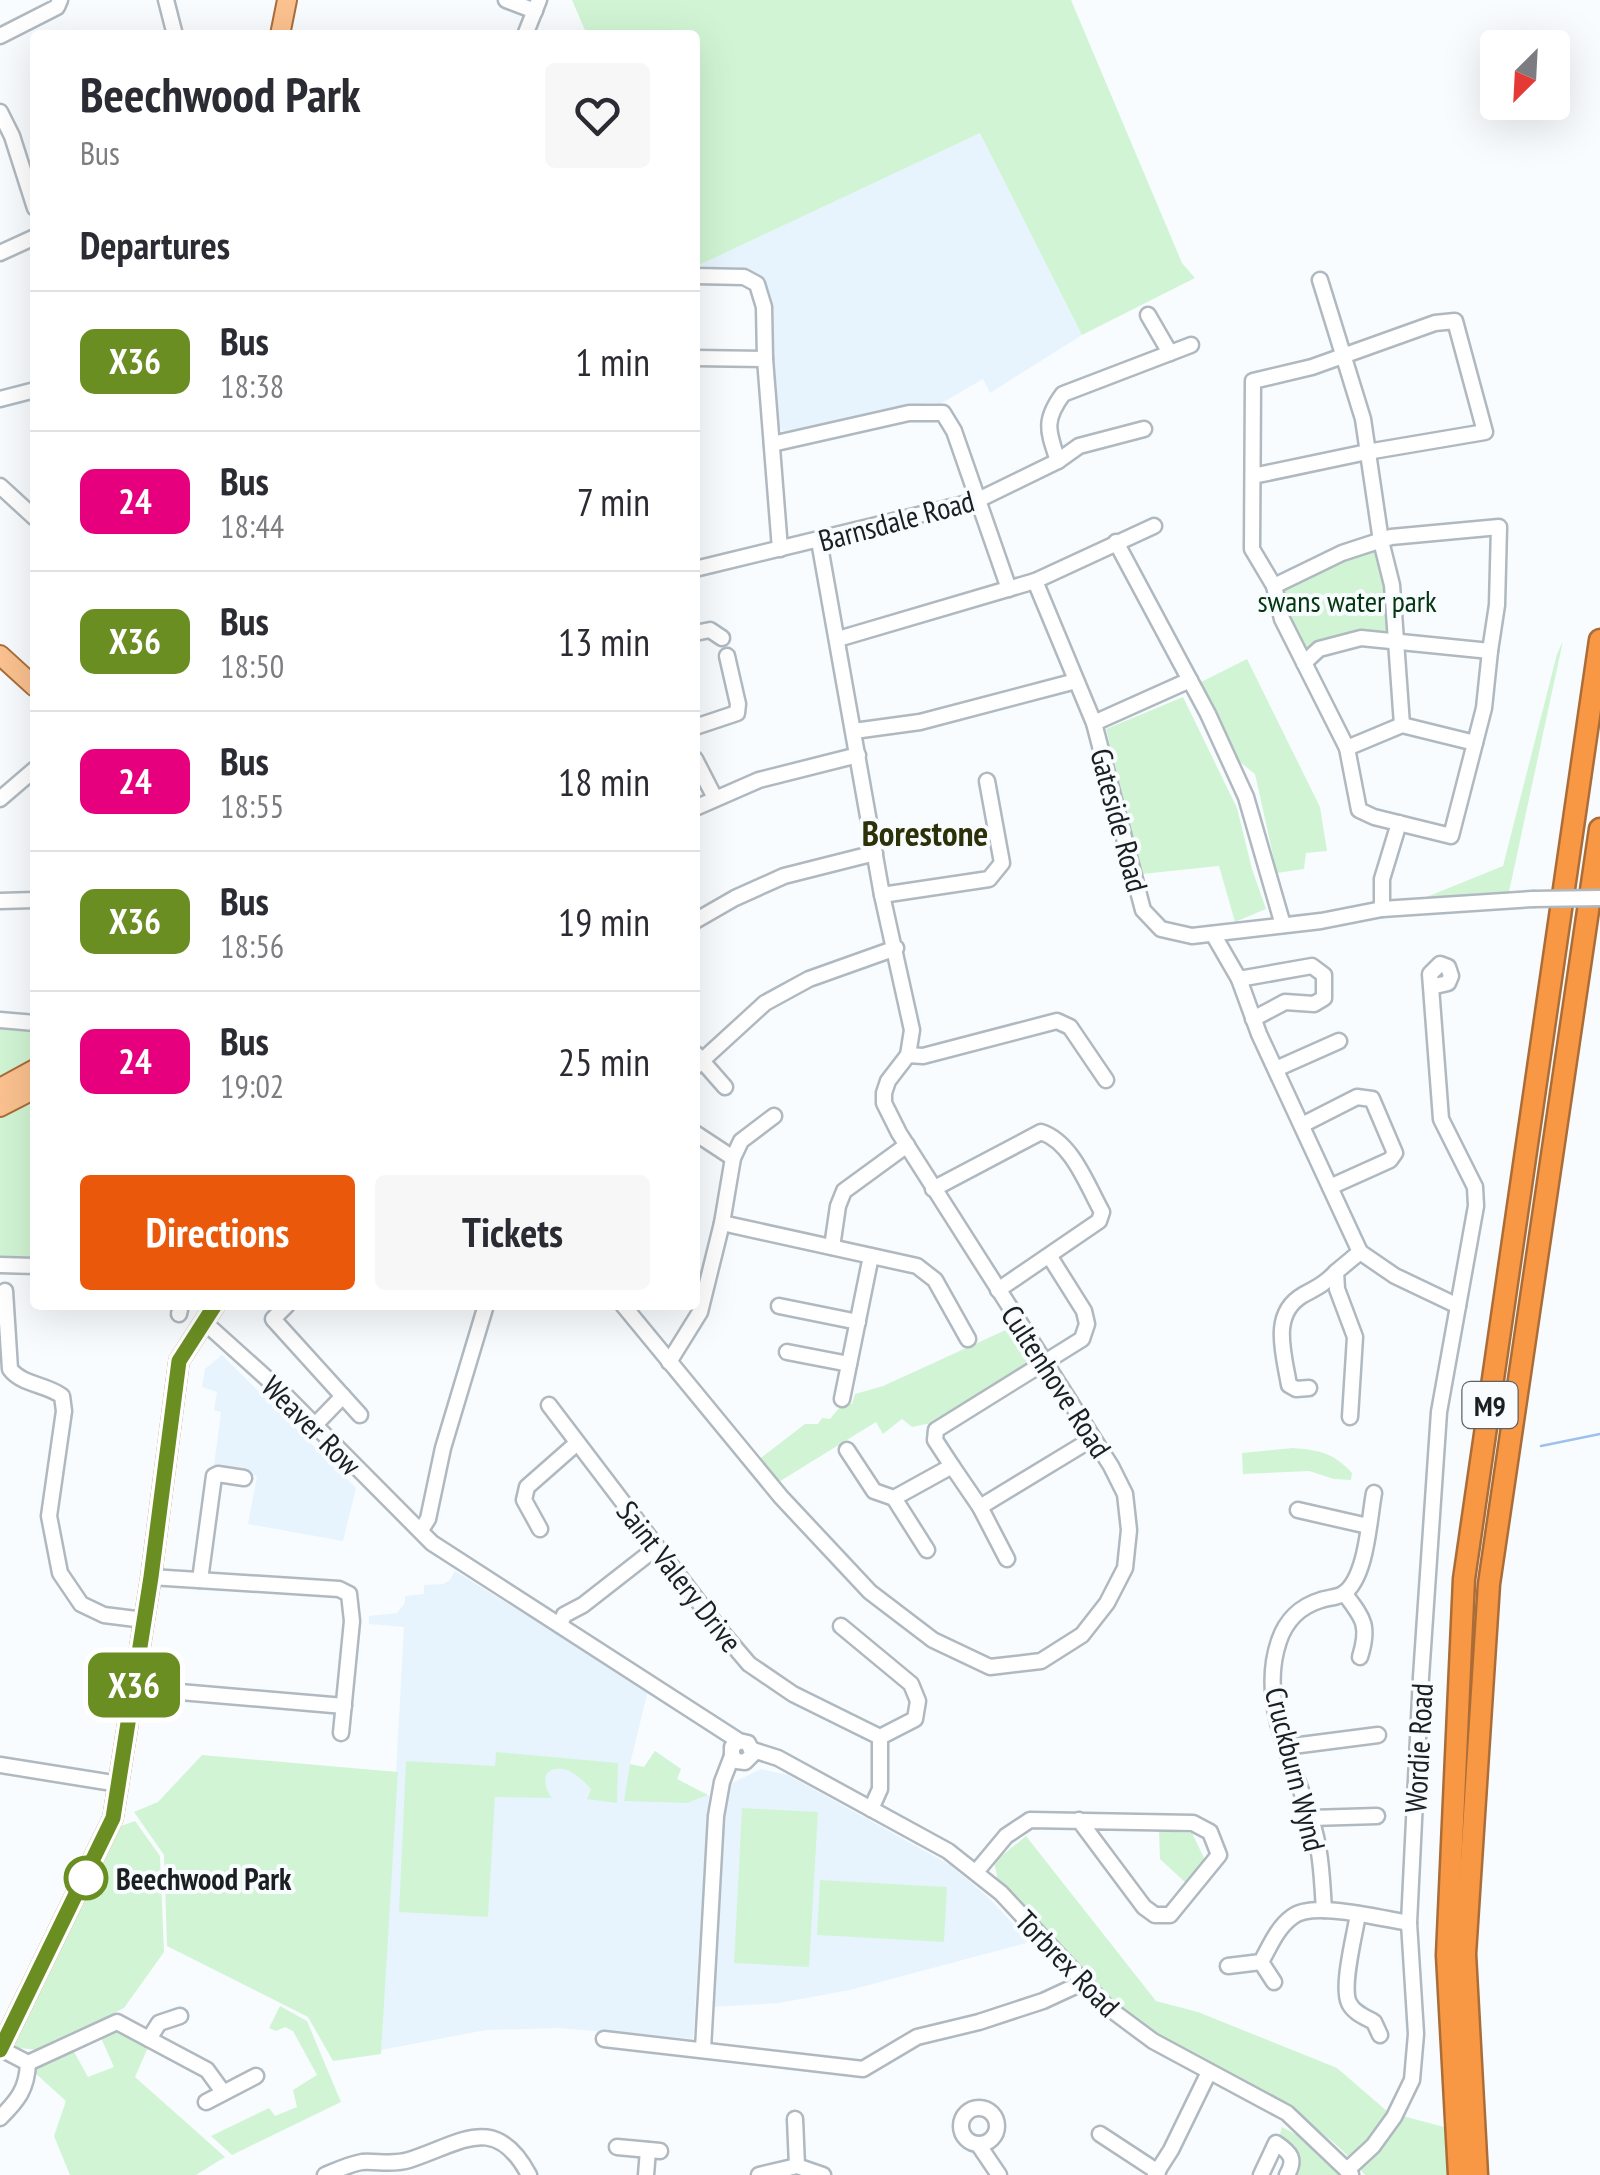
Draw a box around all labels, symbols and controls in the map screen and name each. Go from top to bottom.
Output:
north arrow [1480,30,1570,120]
map controls [1480,30,1570,120]
text: Beechwood Park [80,63,361,125]
button: heart [545,63,650,168]
text: Bus [80,132,120,174]
text: Departures [80,220,230,269]
text: Bus [220,316,269,365]
text: 1 min [575,337,650,386]
text: X36 [109,338,161,384]
text: 18:38 [220,365,284,407]
text: Bus [220,456,269,505]
text: 7 min [577,477,650,526]
text: 24 [118,478,152,524]
street label: Barnsdale Road [814,481,978,559]
text: 18:44 [220,505,284,547]
park label: swans water park [1257,581,1437,620]
text: Bus [220,596,269,645]
text: 13 min [558,617,650,666]
text: X36 [109,618,161,664]
text: 18:50 [220,645,284,687]
text: Bus [220,736,269,785]
street label: Gateside Road [1082,744,1158,896]
text: 18 min [558,757,650,806]
text: 24 [118,758,152,804]
text: 18:55 [220,785,284,827]
district label: Borestone [862,810,988,856]
text: Bus [220,876,269,925]
text: 19 min [558,897,650,946]
text: X36 [109,898,161,944]
text: 18:56 [220,925,284,967]
text: Bus [220,1016,269,1065]
text: 25 min [558,1037,650,1086]
text: 24 [118,1038,152,1084]
text: 19:02 [220,1065,284,1107]
button: Directions [80,1175,355,1290]
button: Tickets [375,1175,650,1290]
street label: Cultenhove Road [993,1297,1121,1465]
street label: Weaver Row [254,1367,370,1483]
road number: M9 [1462,1382,1518,1428]
street label: Saint Valery Drive [609,1492,751,1660]
line badge: X36 [76,1652,192,1718]
text: X36 [108,1662,160,1708]
street label: Wordie Road [1395,1682,1441,1814]
street label: Cruckburn Wynd [1257,1683,1335,1855]
marker: Beechwood Park [65,1857,107,1899]
place label: Beechwood Park [116,1859,292,1898]
street label: Torbrex Road [1008,1901,1128,2025]

